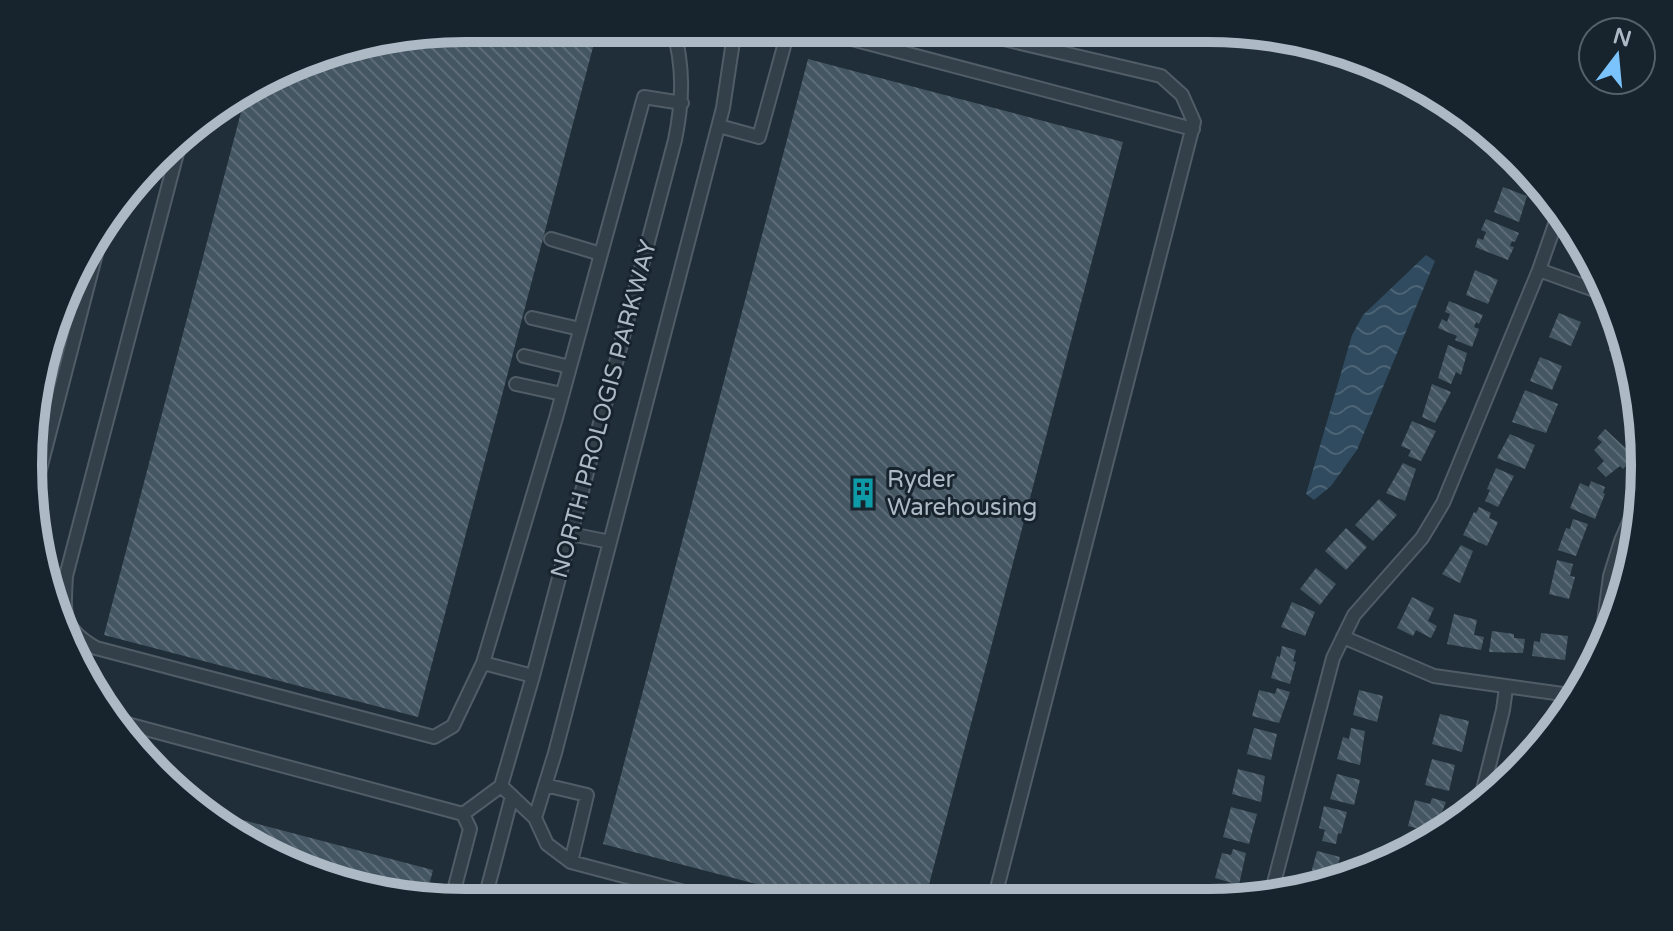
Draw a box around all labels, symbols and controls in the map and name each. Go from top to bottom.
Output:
north arrow [1577,16,1657,96]
text: N [1610,23,1634,53]
street label: NORTH PROLOGIS PARKWAY [545,237,663,581]
place label: Ryder Warehousing [887,465,1037,522]
building icon: Ryder Warehousing [846,476,880,510]

